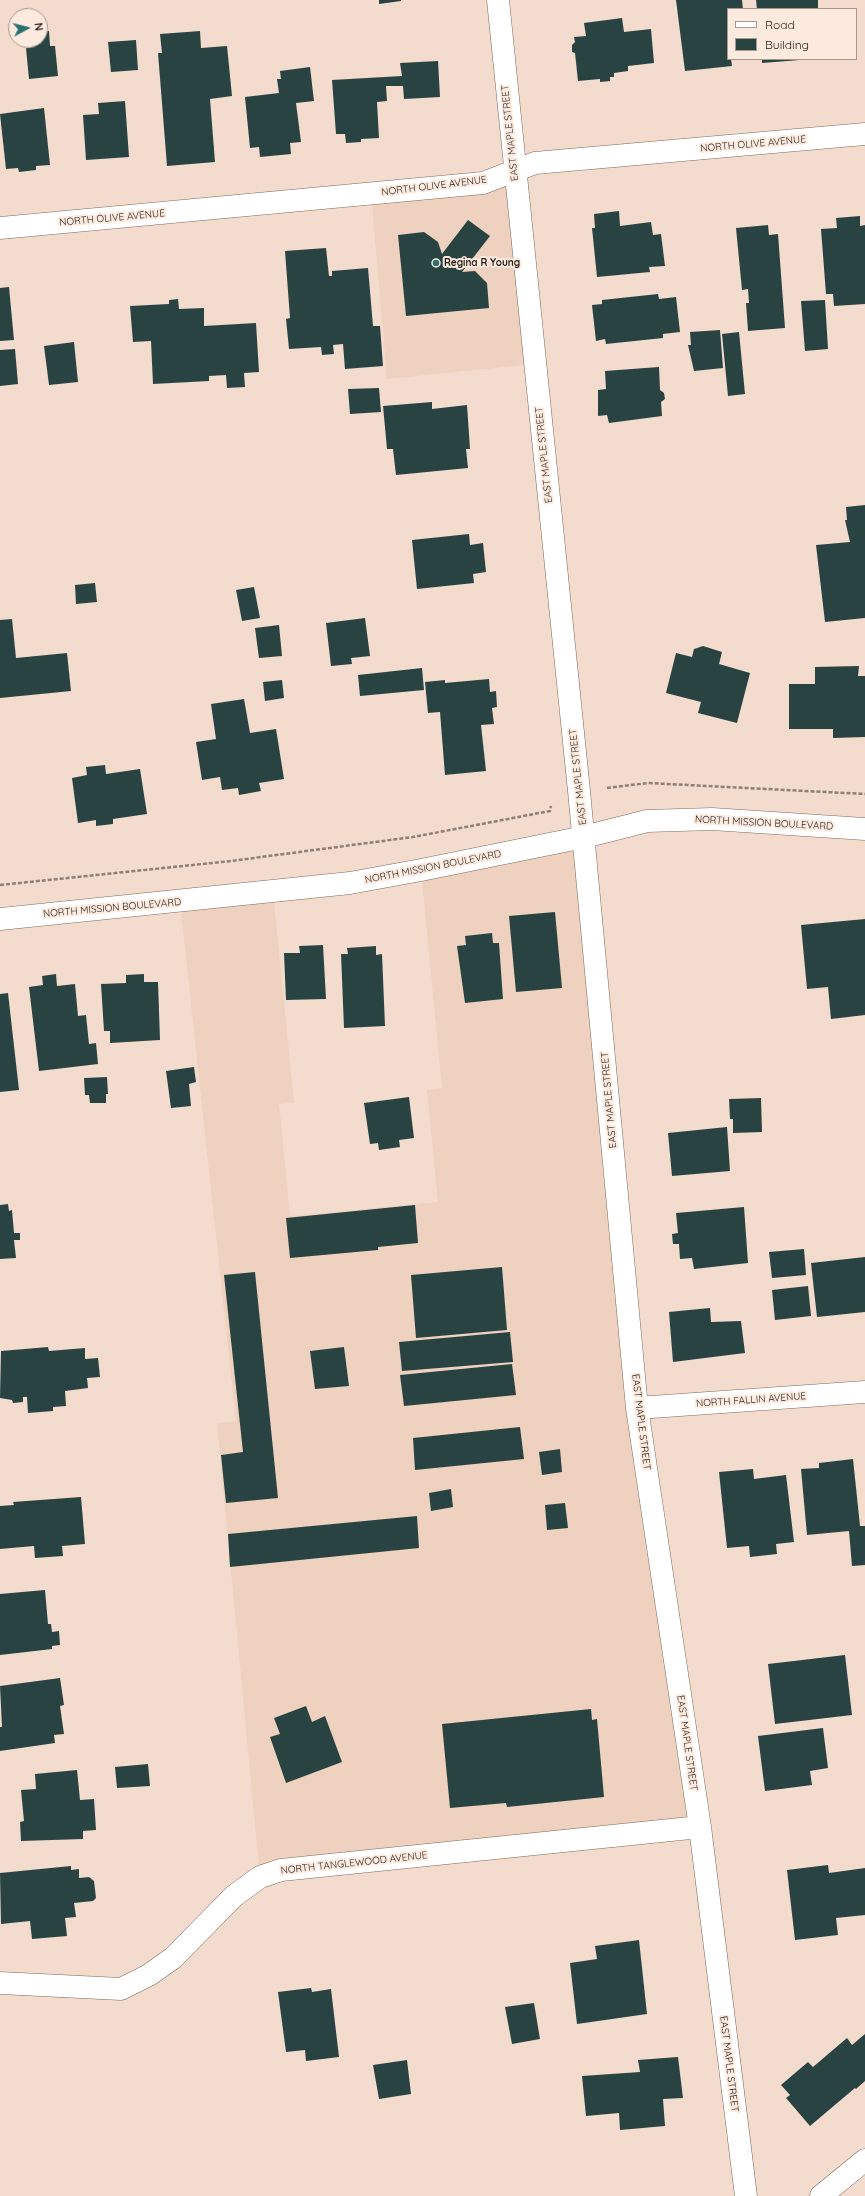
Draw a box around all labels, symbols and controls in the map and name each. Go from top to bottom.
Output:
north arrow [8,8,48,48]
legend [727,8,857,60]
text: Road [765,17,795,32]
text: N [31,22,46,32]
text: Building [765,37,809,52]
street label: EAST MAPLE STREET [499,84,521,182]
street label: NORTH OLIVE AVENUE [700,133,806,155]
street label: NORTH OLIVE AVENUE [381,174,487,198]
street label: NORTH OLIVE AVENUE [59,207,165,229]
place label: Regina R Young [444,257,520,269]
marker: Regina R Young [431,258,441,268]
street label: EAST MAPLE STREET [533,406,555,504]
street label: EAST MAPLE STREET [567,728,589,826]
street label: NORTH MISSION BOULEVARD [694,813,834,833]
street label: NORTH MISSION BOULEVARD [364,848,502,886]
street label: NORTH MISSION BOULEVARD [42,896,182,920]
street label: EAST MAPLE STREET [599,1051,619,1149]
street label: EAST MAPLE STREET [629,1373,653,1471]
street label: NORTH FALLIN AVENUE [696,1390,806,1410]
street label: EAST MAPLE STREET [674,1694,700,1792]
street label: NORTH TANGLEWOOD AVENUE [280,1849,428,1877]
street label: EAST MAPLE STREET [717,2015,741,2113]

